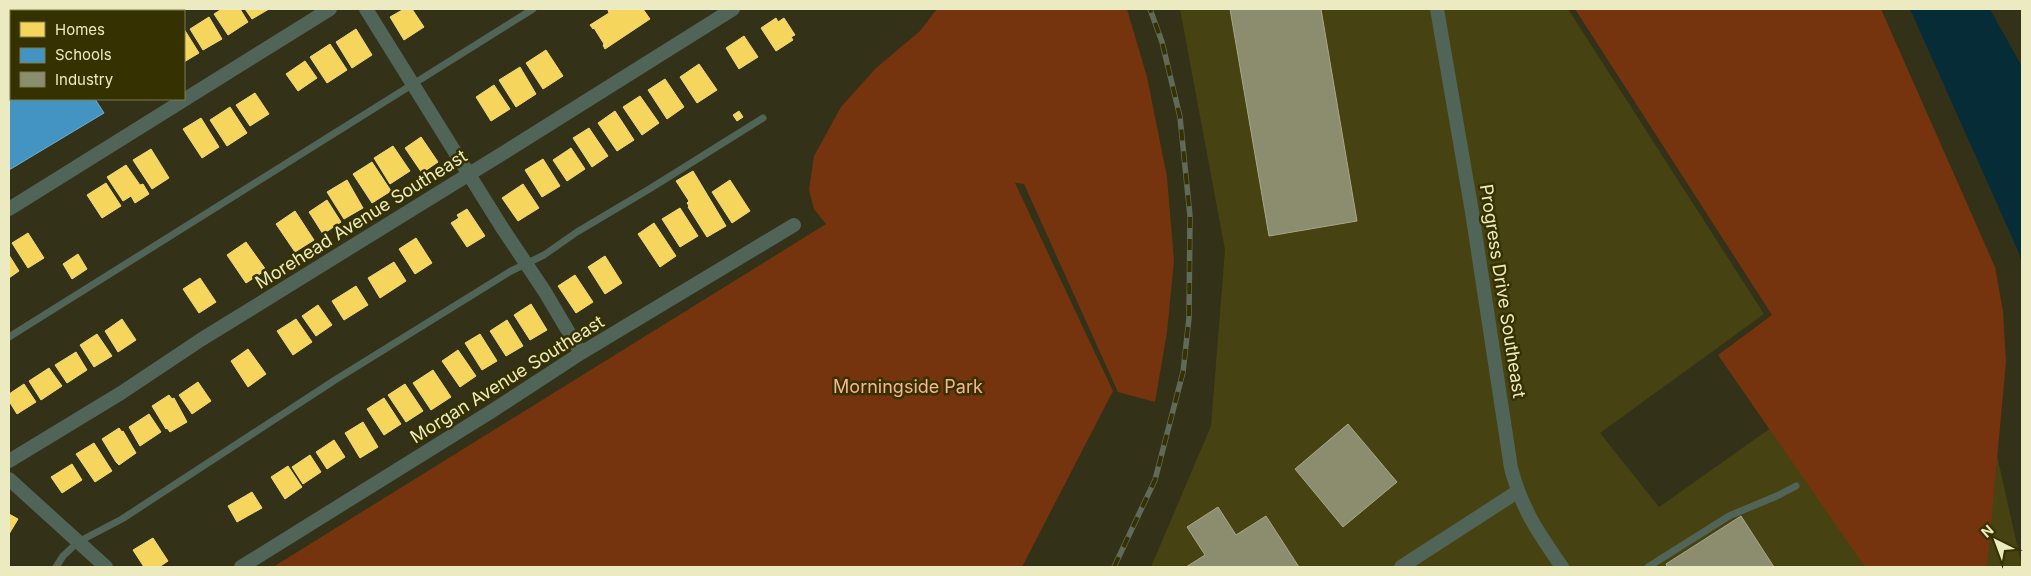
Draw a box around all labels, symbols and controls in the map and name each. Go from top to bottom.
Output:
legend [10,10,185,100]
text: Homes [55,20,105,39]
text: Schools [55,45,112,64]
text: Industry [55,70,114,89]
street label: Morehead Avenue Southeast [251,145,471,293]
street label: Progress Drive Southeast [1476,183,1530,400]
street label: Morgan Avenue Southeast [406,311,608,447]
park label: Morningside Park [833,376,983,397]
north arrow [1971,516,2021,566]
text: N [1977,521,1997,541]

